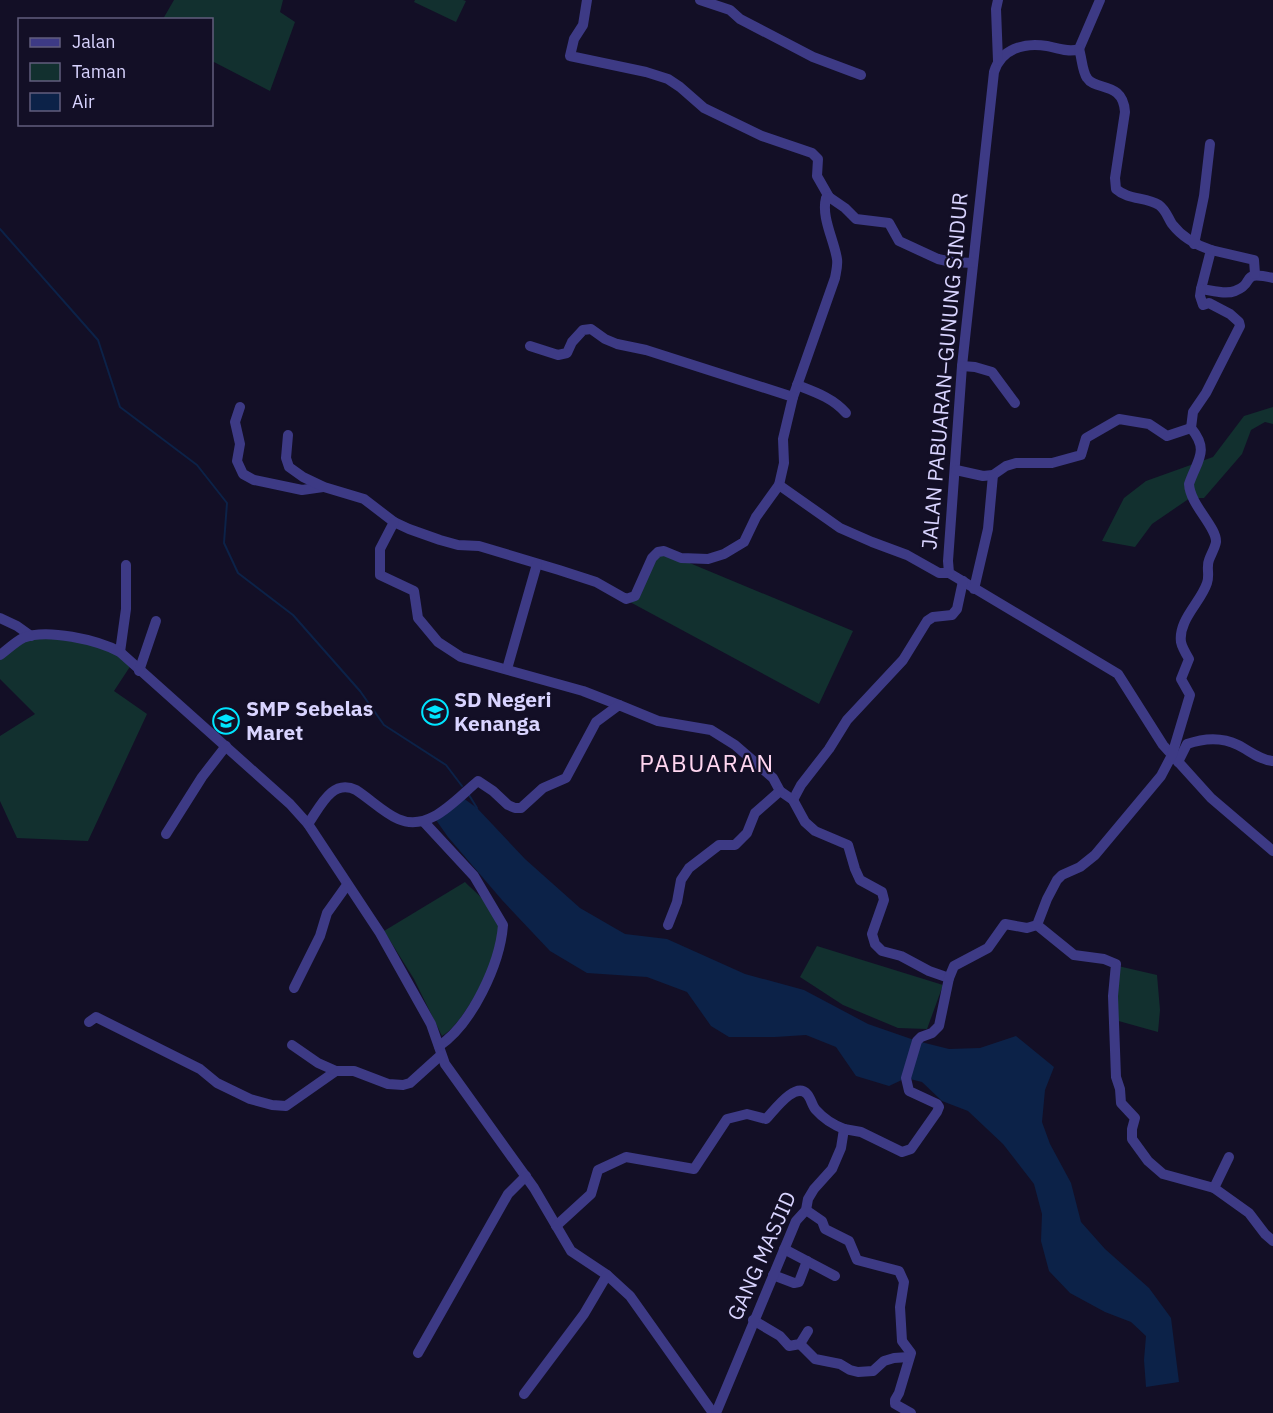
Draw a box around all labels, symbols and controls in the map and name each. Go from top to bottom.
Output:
legend [18,18,213,126]
text: Jalan [72,30,116,53]
text: Taman [72,60,126,83]
text: Air [72,90,95,113]
street label: JALAN PABUARAN–GUNUNG SINDUR [914,191,974,551]
place label: SD Negeri Kenanga [454,685,551,737]
place label: SMP Sebelas Maret [246,694,373,746]
school or university icon: SD Negeri Kenanga [420,697,450,727]
school or university icon: SMP Sebelas Maret [211,706,241,736]
district label: PABUARAN [639,747,775,779]
street label: GANG MASJID [720,1187,802,1324]

